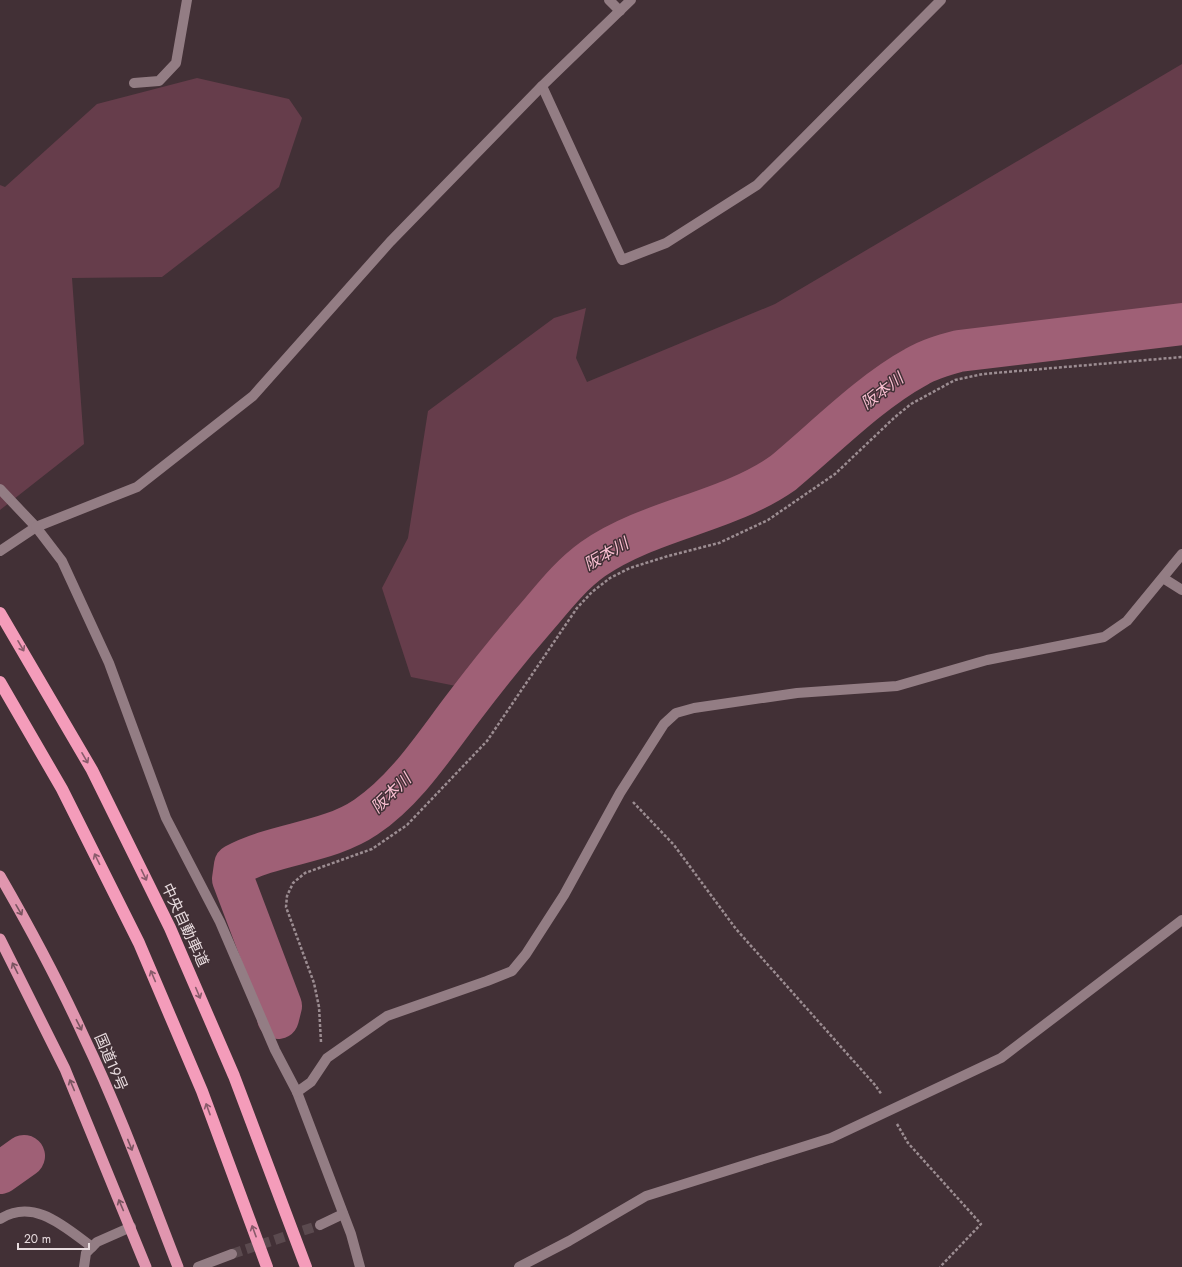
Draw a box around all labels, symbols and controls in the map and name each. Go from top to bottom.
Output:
water label: 阪本川 [856,366,910,415]
water label: 阪本川 [579,531,634,576]
one-way arrow [17,640,25,652]
one-way arrow [82,752,90,764]
water label: 阪本川 [366,767,418,818]
one-way arrow [92,853,100,865]
one-way arrow [141,868,148,880]
street label: 中央自動車道 [156,880,214,970]
one-way arrow [16,903,24,915]
one-way arrow [11,962,18,974]
one-way arrow [148,970,156,982]
one-way arrow [195,986,202,998]
one-way arrow [75,1019,83,1031]
street label: 国道19号 [89,1030,133,1094]
one-way arrow [67,1079,75,1091]
one-way arrow [204,1103,212,1115]
one-way arrow [126,1138,134,1150]
one-way arrow [117,1199,125,1211]
scale bar [18,1225,89,1251]
one-way arrow [249,1225,257,1237]
text: 20 m [24,1230,51,1248]

